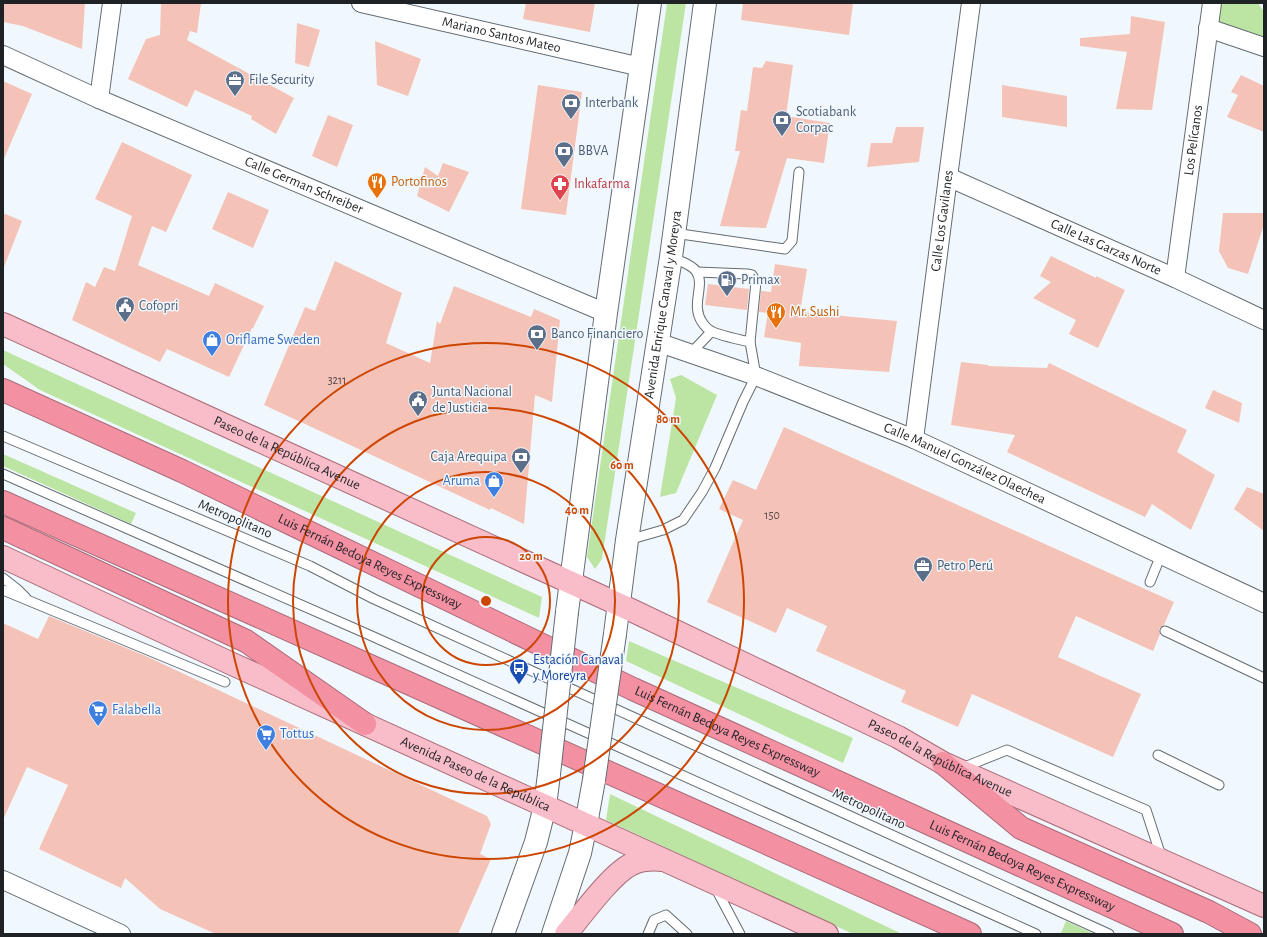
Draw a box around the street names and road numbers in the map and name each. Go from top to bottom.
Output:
street label: Mariano Santos Mateo [441,15,562,55]
street label: Los Pelícanos [1182,104,1205,176]
street label: Calle German Schreiber [243,154,366,217]
street label: Calle Los Gavilanes [929,169,956,272]
street label: Avenida Enrique Canaval y Moreyra [642,209,684,400]
street label: Calle Las Garzas Norte [1049,217,1163,278]
street label: Paseo de la República Avenue [211,414,362,493]
street label: Calle Manuel González Olaechea [882,421,1048,507]
street label: Metropolitano [196,497,274,541]
street label: Luis Fernán Bedoya Reyes Expressway [276,511,464,612]
street label: Luis Fernán Bedoya Reyes Expressway [632,684,822,780]
street label: Paseo de la República Avenue [866,717,1014,800]
street label: Avenida Paseo de la República [398,734,553,815]
street label: Metropolitano [830,786,908,832]
street label: Luis Fernán Bedoya Reyes Expressway [927,818,1117,914]

